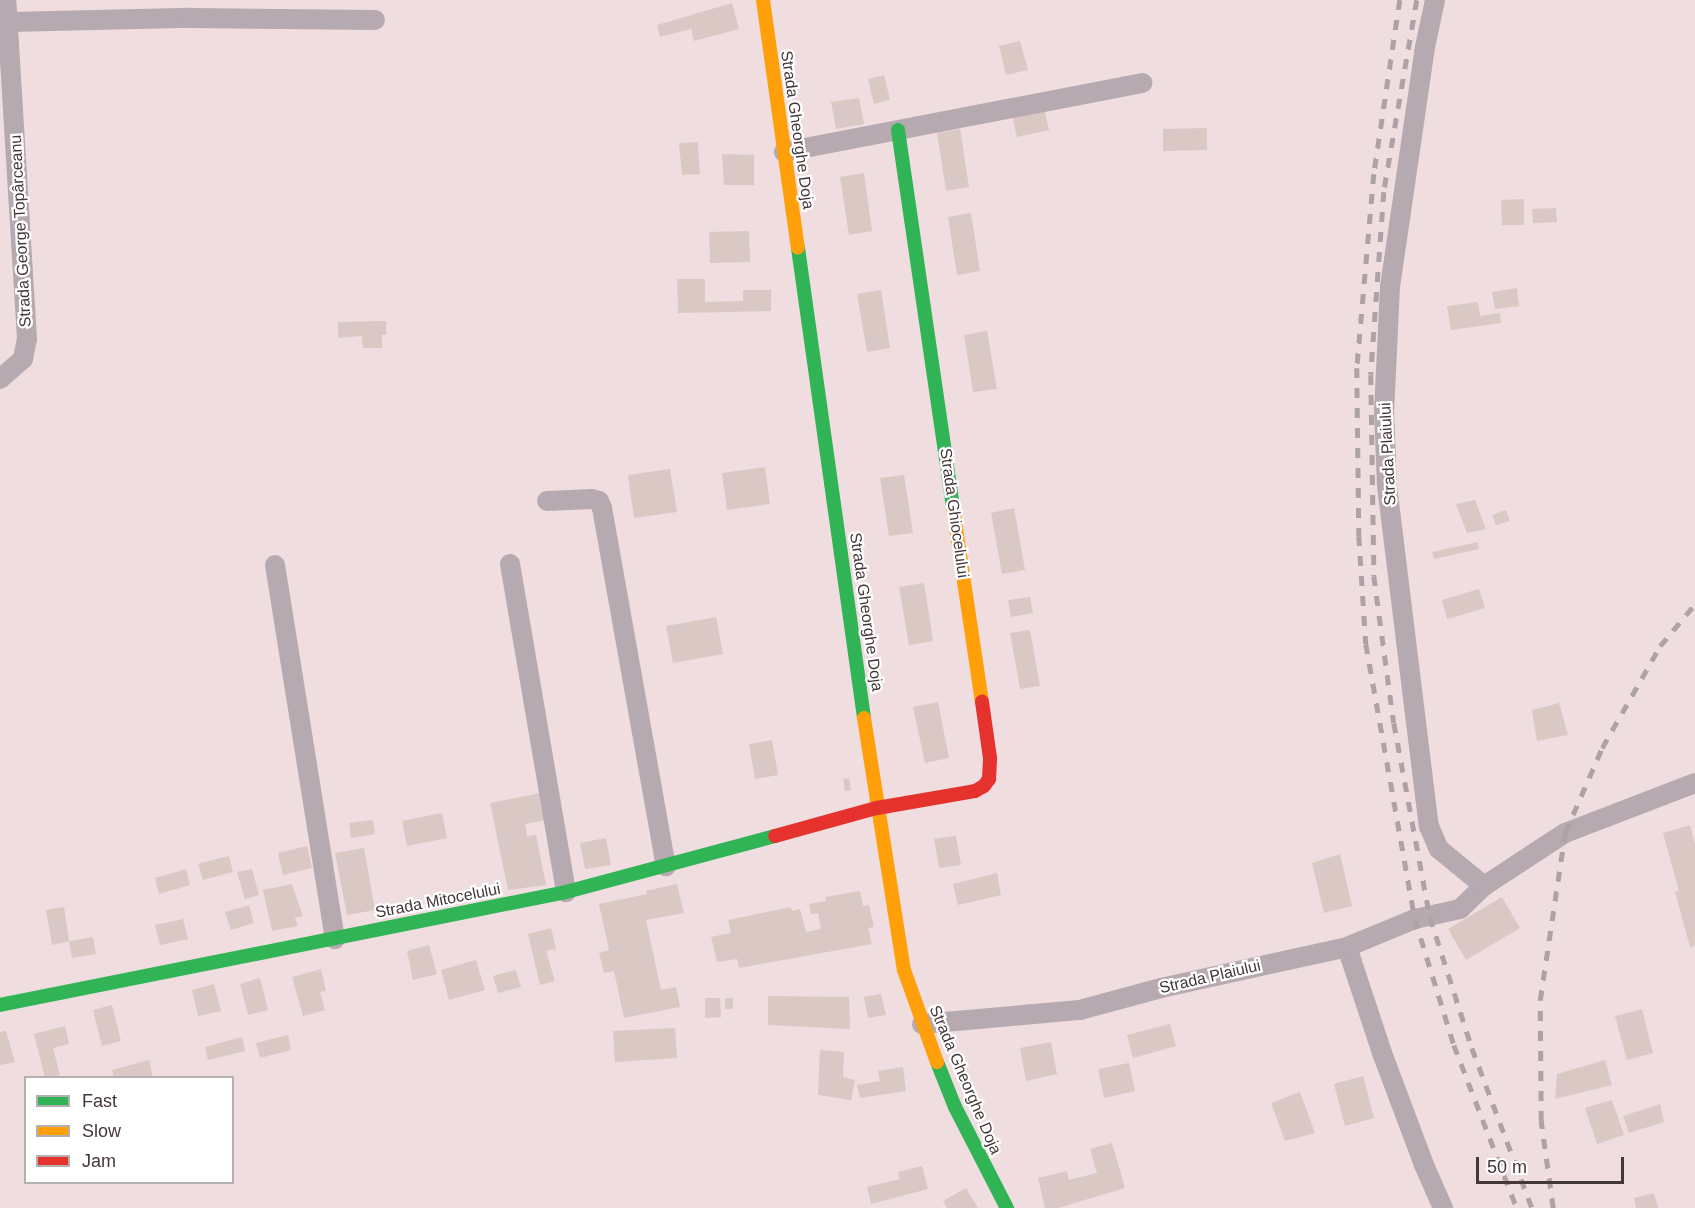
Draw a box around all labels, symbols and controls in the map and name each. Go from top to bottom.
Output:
street label: Strada Gheorghe Doja [776,49,818,211]
street label: Strada George Topârceanu [6,134,36,328]
street label: Strada Plaiului [1376,402,1400,506]
street label: Strada Ghiocelului [935,447,973,579]
street label: Strada Gheorghe Doja [845,531,887,693]
street label: Strada Mitocelului [374,879,502,923]
street label: Strada Plaiului [1158,956,1262,998]
street label: Strada Gheorghe Doja [925,1003,1005,1157]
legend [24,1076,234,1184]
text: Fast [82,1091,117,1111]
text: Slow [82,1121,121,1141]
scale bar [1479,1145,1628,1183]
text: Jam [82,1151,116,1171]
text: 50 m [1487,1157,1527,1177]

